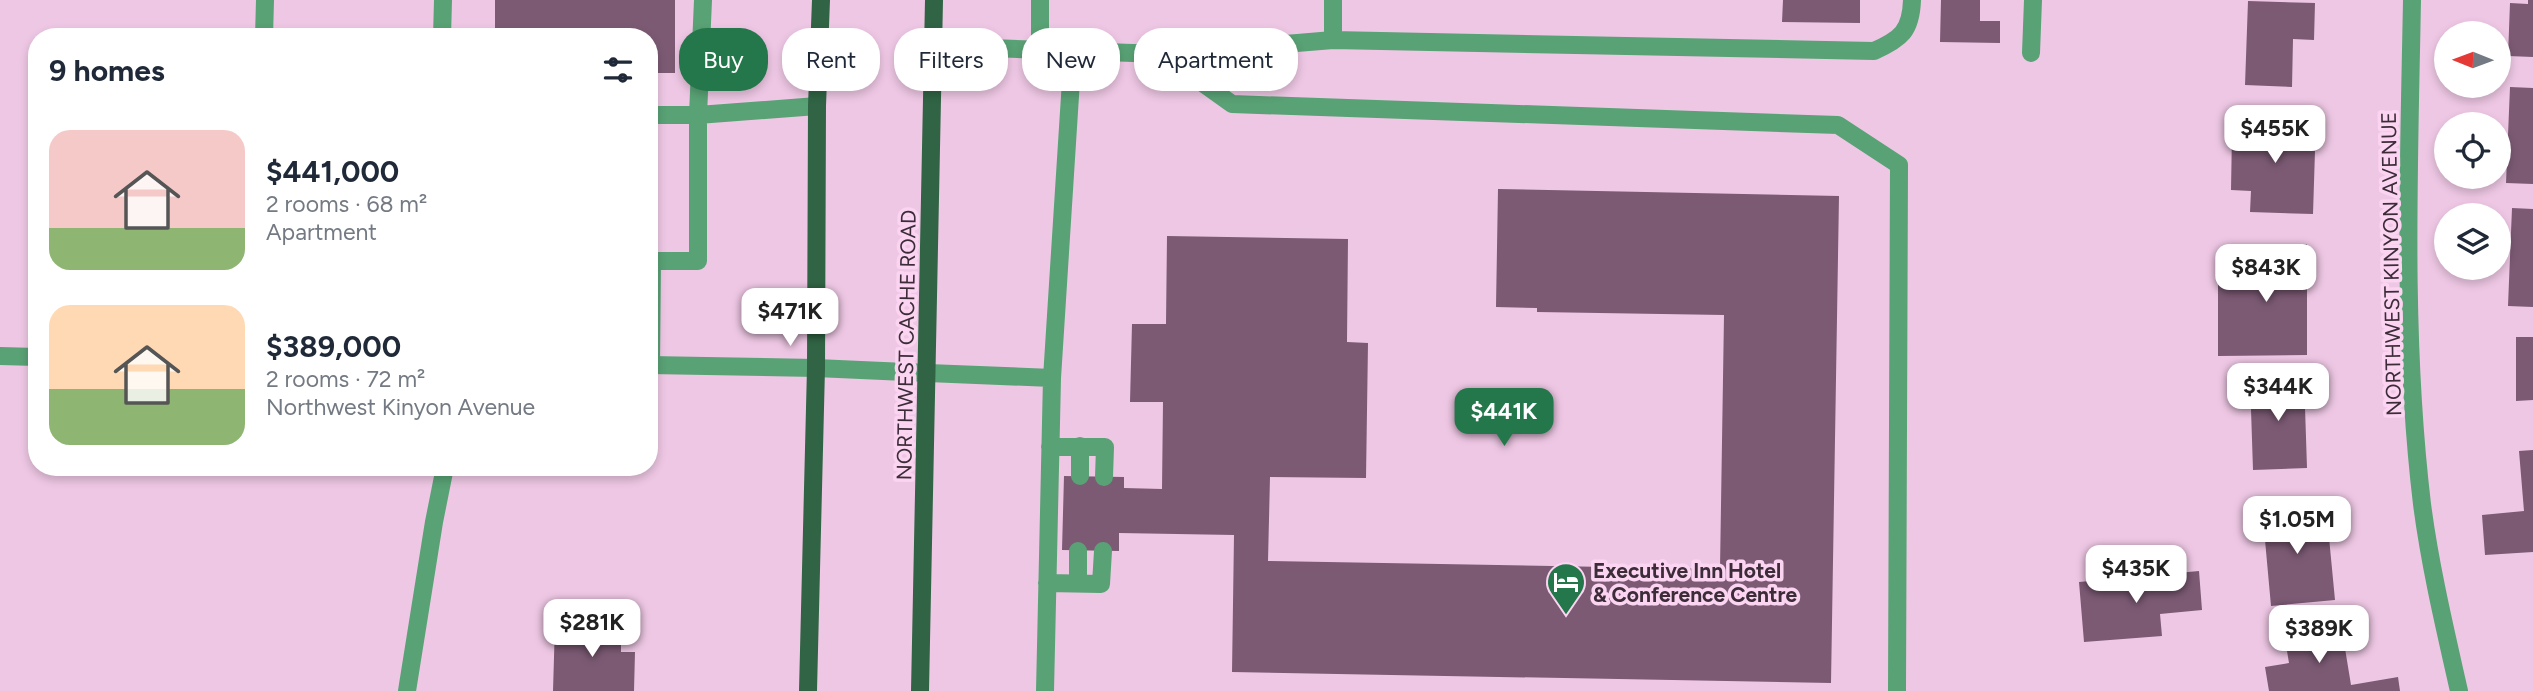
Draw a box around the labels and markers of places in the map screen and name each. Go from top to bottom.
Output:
pin: $455K [2226,106,2324,165]
pin: $843K [2217,244,2315,304]
pin: $471K [741,288,839,348]
pin: $344K [2229,364,2327,423]
pin: $441K [1455,388,1553,448]
pin: $1.05M [2240,496,2354,556]
pin: $435K [2087,546,2185,605]
place label: Executive Inn Hotel & Conference Centre [1593,558,1797,607]
hotel icon: Executive Inn Hotel & Conference Centre [1545,561,1587,616]
pin: $281K [543,600,641,659]
pin: $389K [2270,606,2368,665]

